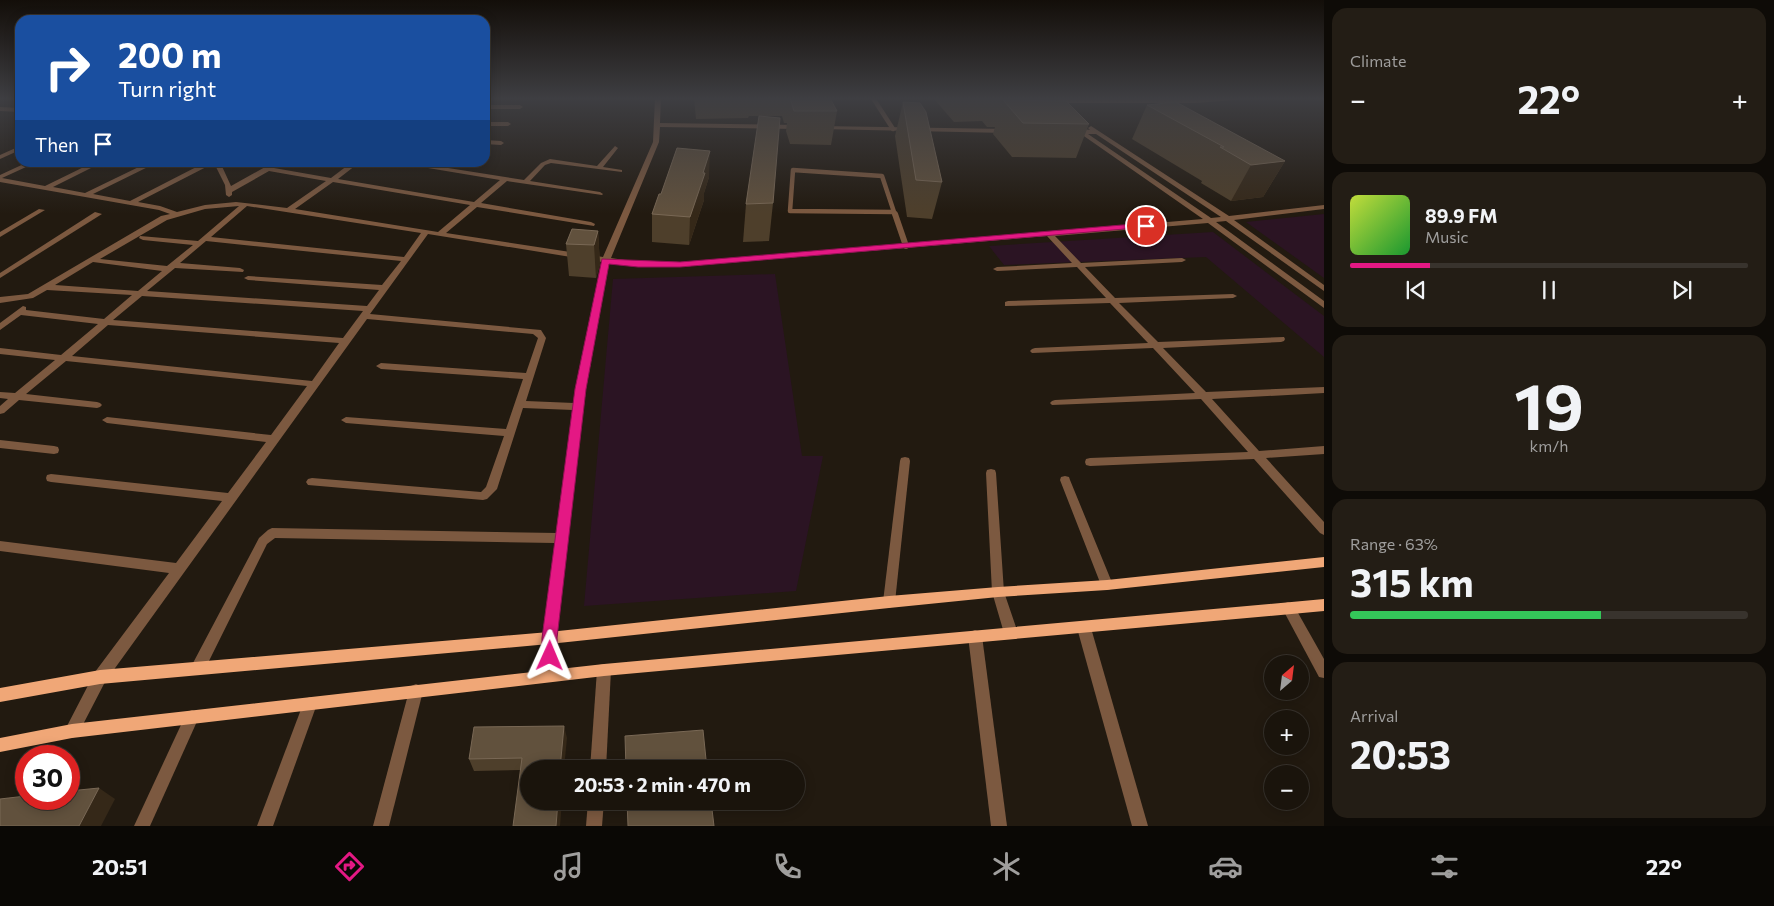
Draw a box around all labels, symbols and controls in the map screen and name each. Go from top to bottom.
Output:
text: 200 m [118,32,221,75]
icon: right [35,35,100,100]
text: Climate [1350,51,1406,70]
text: Turn right [118,75,216,102]
text: 22° [1517,75,1580,122]
text: − [1350,82,1366,116]
text: + [1732,82,1748,116]
icon: arrive [89,130,117,158]
text: Then [35,133,79,156]
text: 89.9 FM [1425,204,1498,227]
pin [1125,205,1167,247]
icon: arrive [1132,212,1160,240]
text: Music [1425,227,1469,246]
icon: previous [1402,276,1430,304]
icon: pause [1535,276,1563,304]
icon: next [1668,276,1696,304]
text: 19 [1514,364,1584,443]
text: km/h [1530,436,1568,455]
text: Range · 63% [1350,534,1438,553]
text: 315 km [1350,558,1474,605]
position arrow [523,629,575,681]
north arrow [1264,655,1309,700]
map controls [1264,655,1309,810]
text: Arrival [1350,706,1398,725]
button: + [1264,710,1309,755]
text: 20:53 [1350,730,1451,777]
speed limit sign: 30 [15,745,80,810]
button: − [1264,765,1309,810]
text: 20:53 · 2 min · 470 m [574,773,751,796]
icon: directions [332,849,367,884]
icon: music [551,849,586,884]
icon: phone [770,849,805,884]
icon: climate [989,849,1024,884]
icon: car [1208,849,1243,884]
icon: filters [1427,849,1462,884]
text: 20:51 [92,853,148,880]
text: 22° [1646,853,1682,880]

